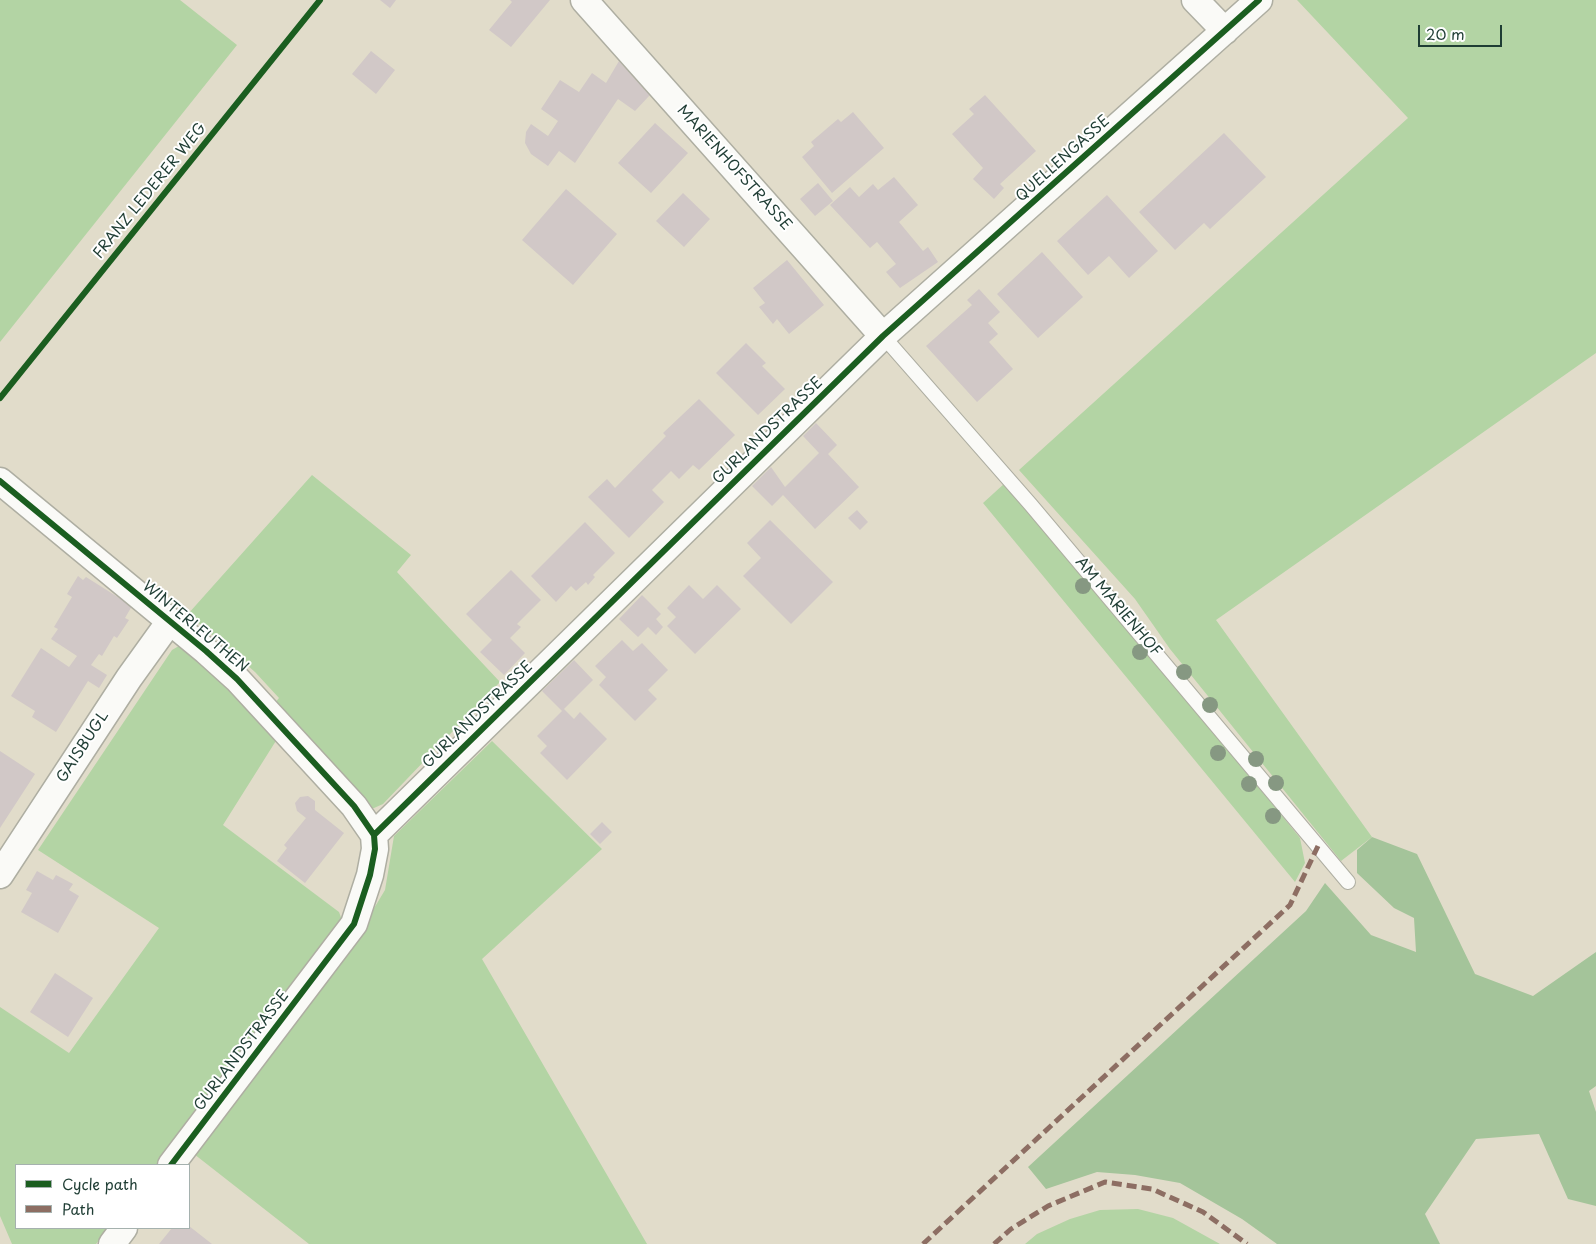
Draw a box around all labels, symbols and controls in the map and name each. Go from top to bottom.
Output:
scale bar [1421,15,1505,47]
text: 20 m [1426,22,1465,45]
street label: MARIENHOFSTRASSE [673,102,795,234]
street label: QUELLENGASSE [1012,112,1114,206]
street label: FRANZ LEDERER WEG [90,120,210,262]
street label: GURLANDSTRASSE [709,374,827,488]
street label: AM MARIENHOF [1071,554,1165,660]
street label: WINTERLEUTHEN [138,577,252,677]
street label: GURLANDSTRASSE [419,658,537,772]
street label: GAISBUGL [53,708,113,786]
street label: GURLANDSTRASSE [191,987,293,1115]
legend [15,1164,190,1229]
text: Cycle path [62,1172,138,1195]
text: Path [62,1197,94,1220]

